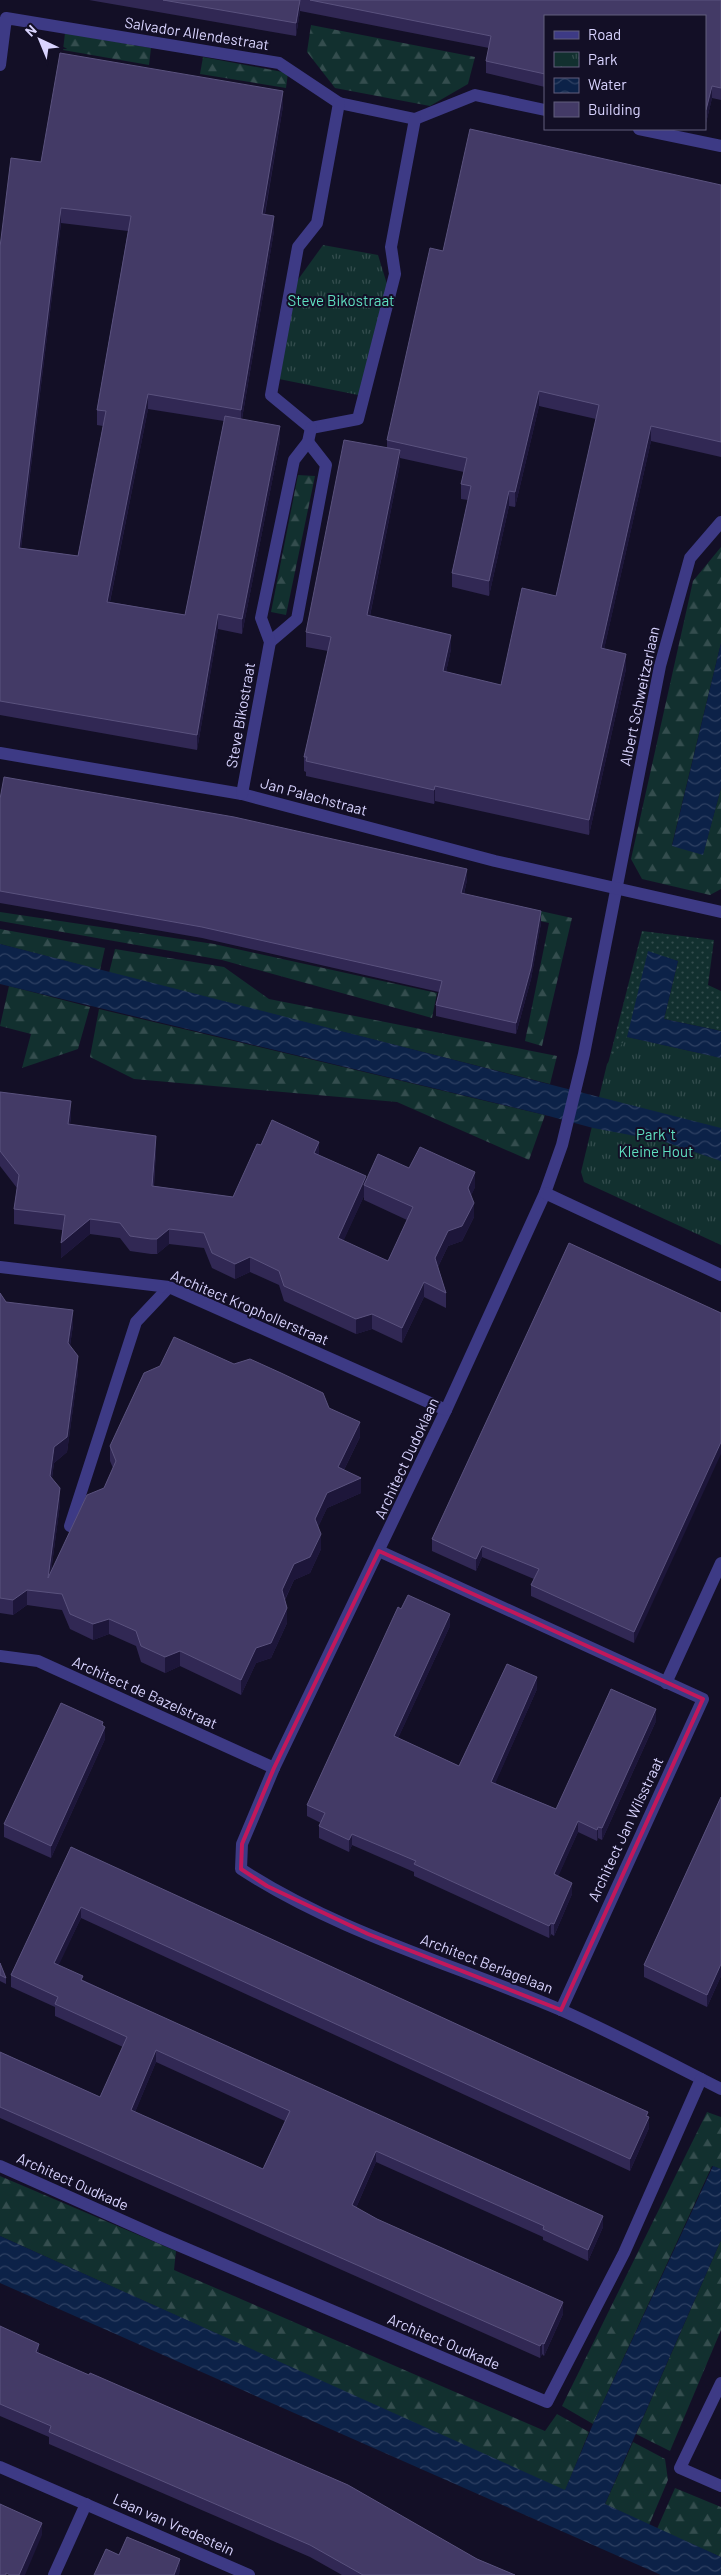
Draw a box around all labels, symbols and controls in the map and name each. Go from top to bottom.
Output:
street label: Salvador Allendestraat [123,13,271,53]
north arrow [15,15,65,65]
legend [544,15,706,130]
text: N [21,21,40,40]
text: Road [588,25,621,43]
text: Park [588,50,618,68]
text: Water [588,75,627,93]
text: Building [588,100,641,118]
park label: Steve Bikostraat [287,291,395,309]
street label: Albert Schweitzerlaan [615,625,663,767]
street label: Steve Bikostraat [222,661,258,769]
street label: Jan Palachstraat [259,773,369,819]
park label: Park 't Kleine Hout [619,1125,693,1160]
street label: Architect Krophollerstraat [168,1266,332,1348]
street label: Architect Dudoklaan [370,1395,442,1521]
street label: Architect de Bazelstraat [70,1652,220,1732]
street label: Architect Jan Wilsstraat [584,1754,666,1904]
street label: Architect Berlagelaan [418,1929,556,1997]
street label: Architect Oudkade [14,2148,132,2214]
street label: Architect Oudkade [385,2309,503,2373]
street label: Laan van Vredestein [110,2489,238,2559]

